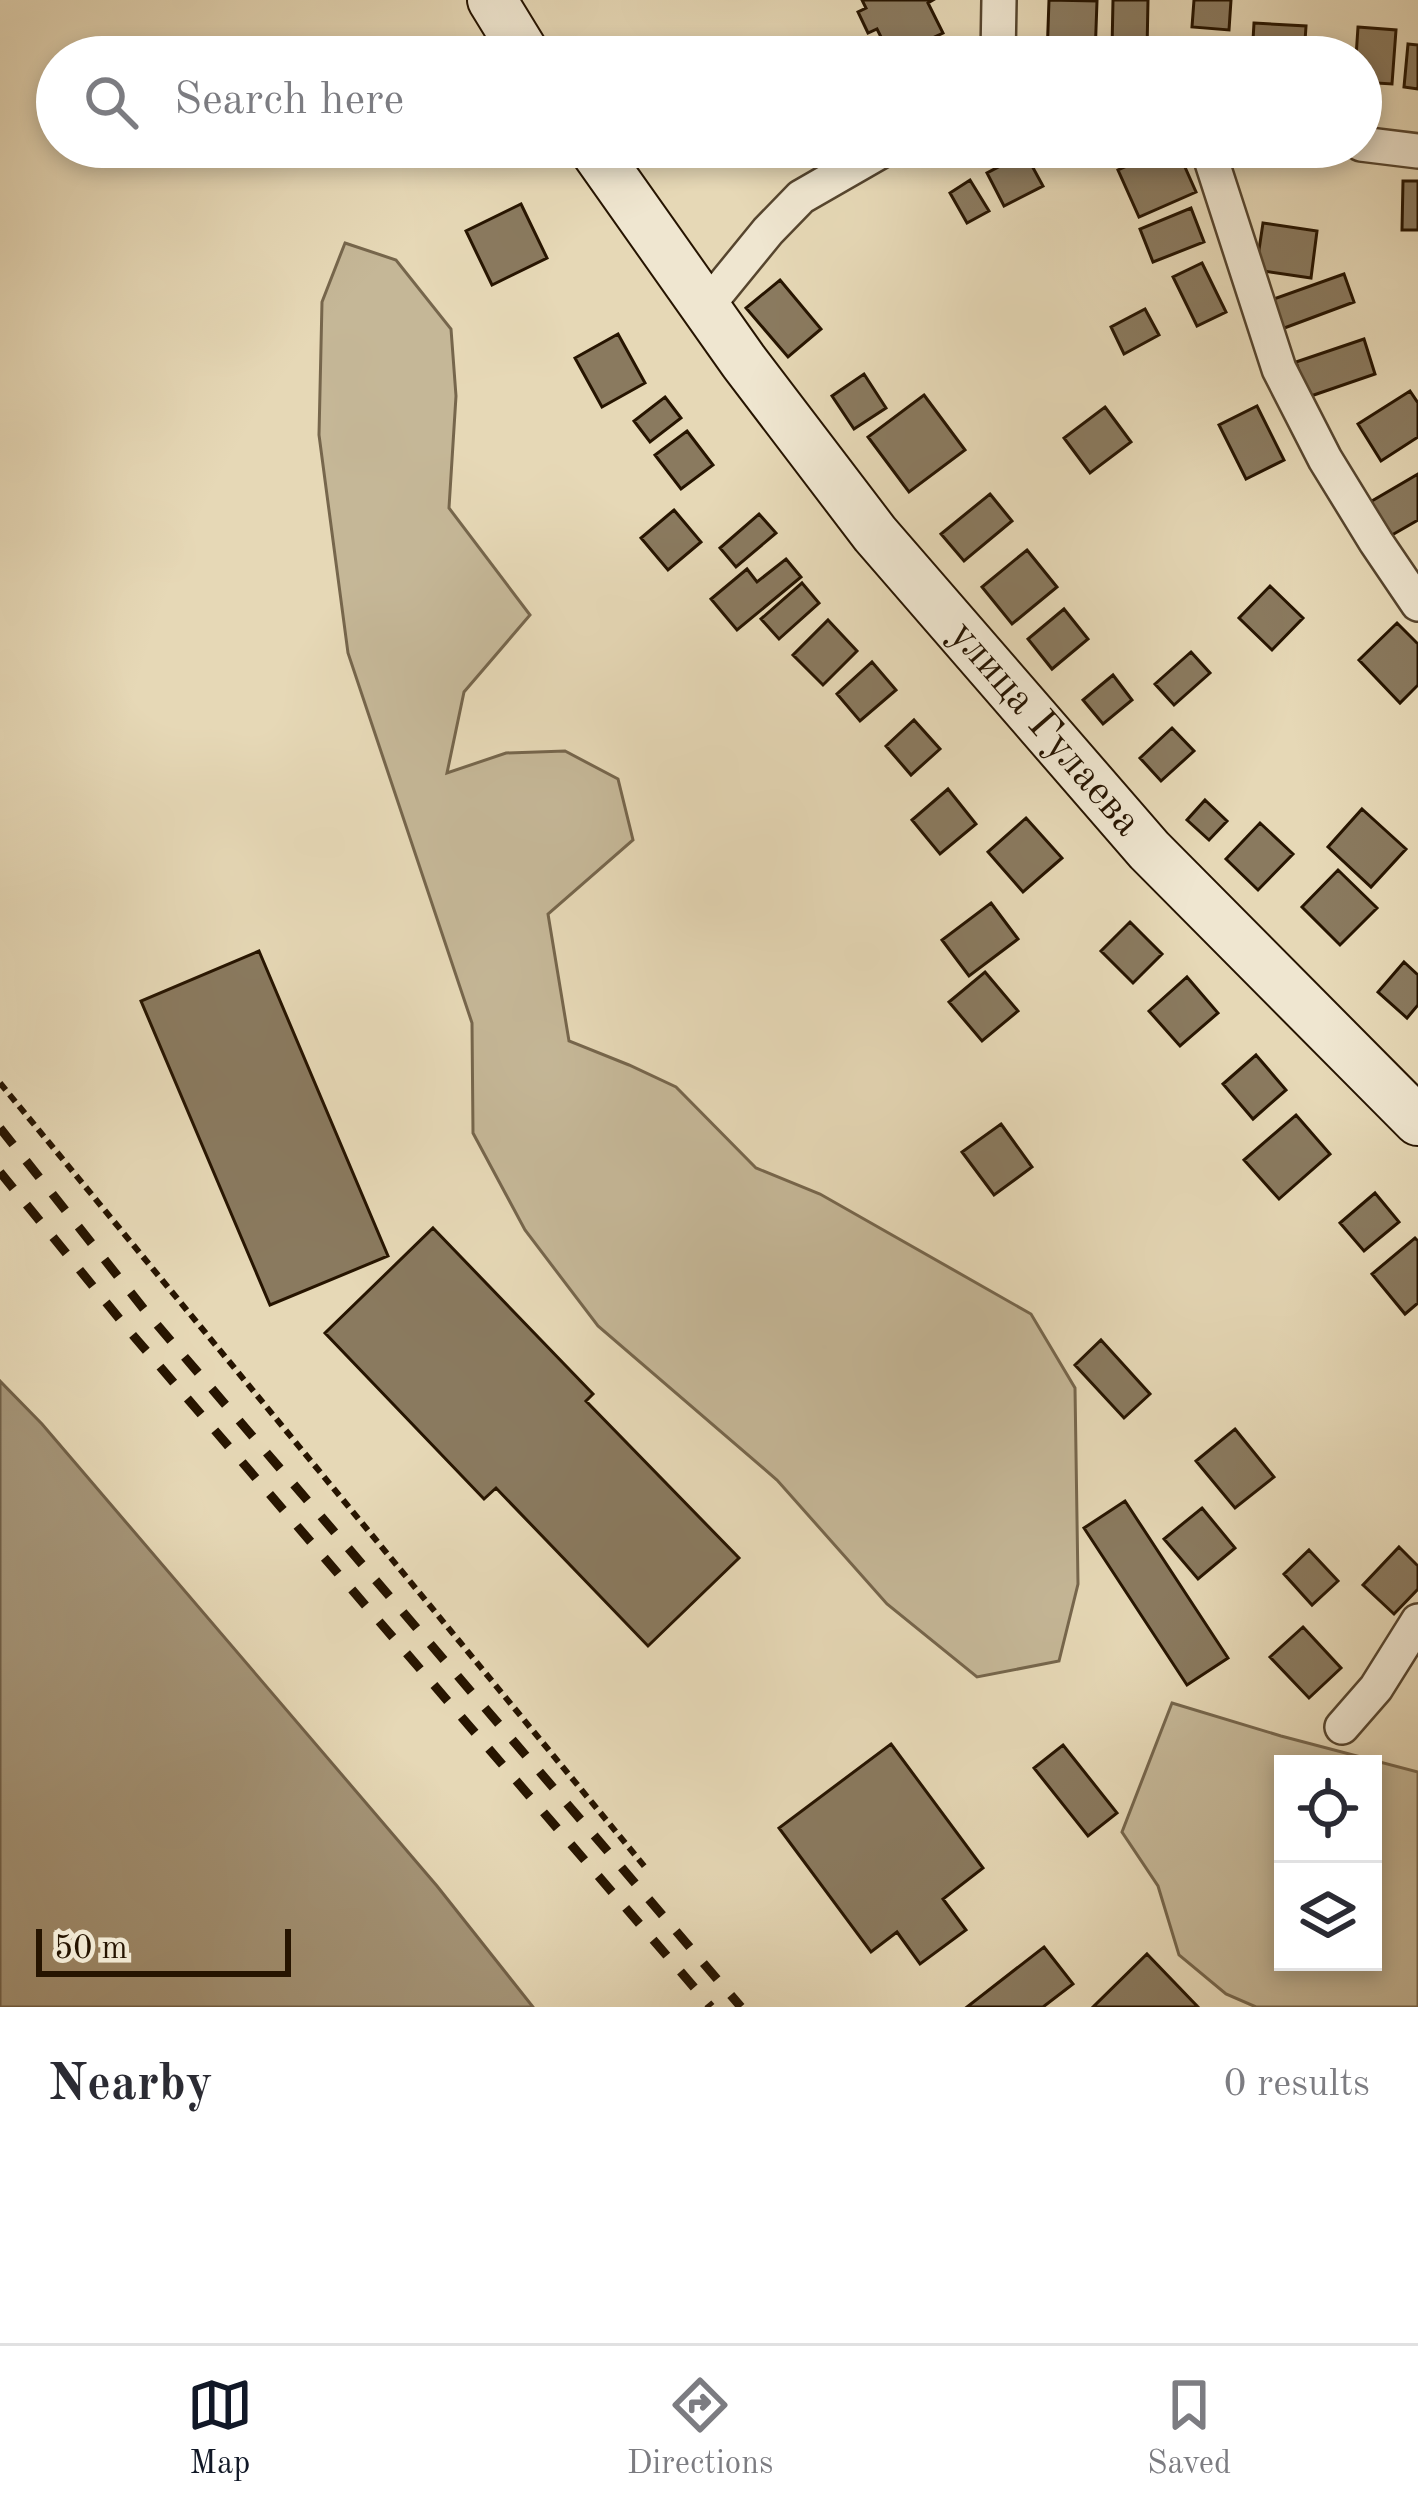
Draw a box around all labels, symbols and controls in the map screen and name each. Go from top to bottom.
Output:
search box [36,36,1382,168]
icon: search [78,69,144,135]
text: Search here [174,79,404,124]
street label: улица Гулаева [940,614,1148,845]
map controls [1274,1755,1382,1971]
button: locate [1274,1755,1382,1863]
button: layers [1274,1863,1382,1971]
scale bar [36,1923,291,1976]
text: 50 m [54,1933,128,1966]
text: Nearby [48,2060,213,2111]
text: 0 results [1224,2065,1370,2104]
tab: Map [187,2372,253,2485]
tab: Directions [627,2372,773,2485]
tab: Saved [1147,2372,1231,2485]

